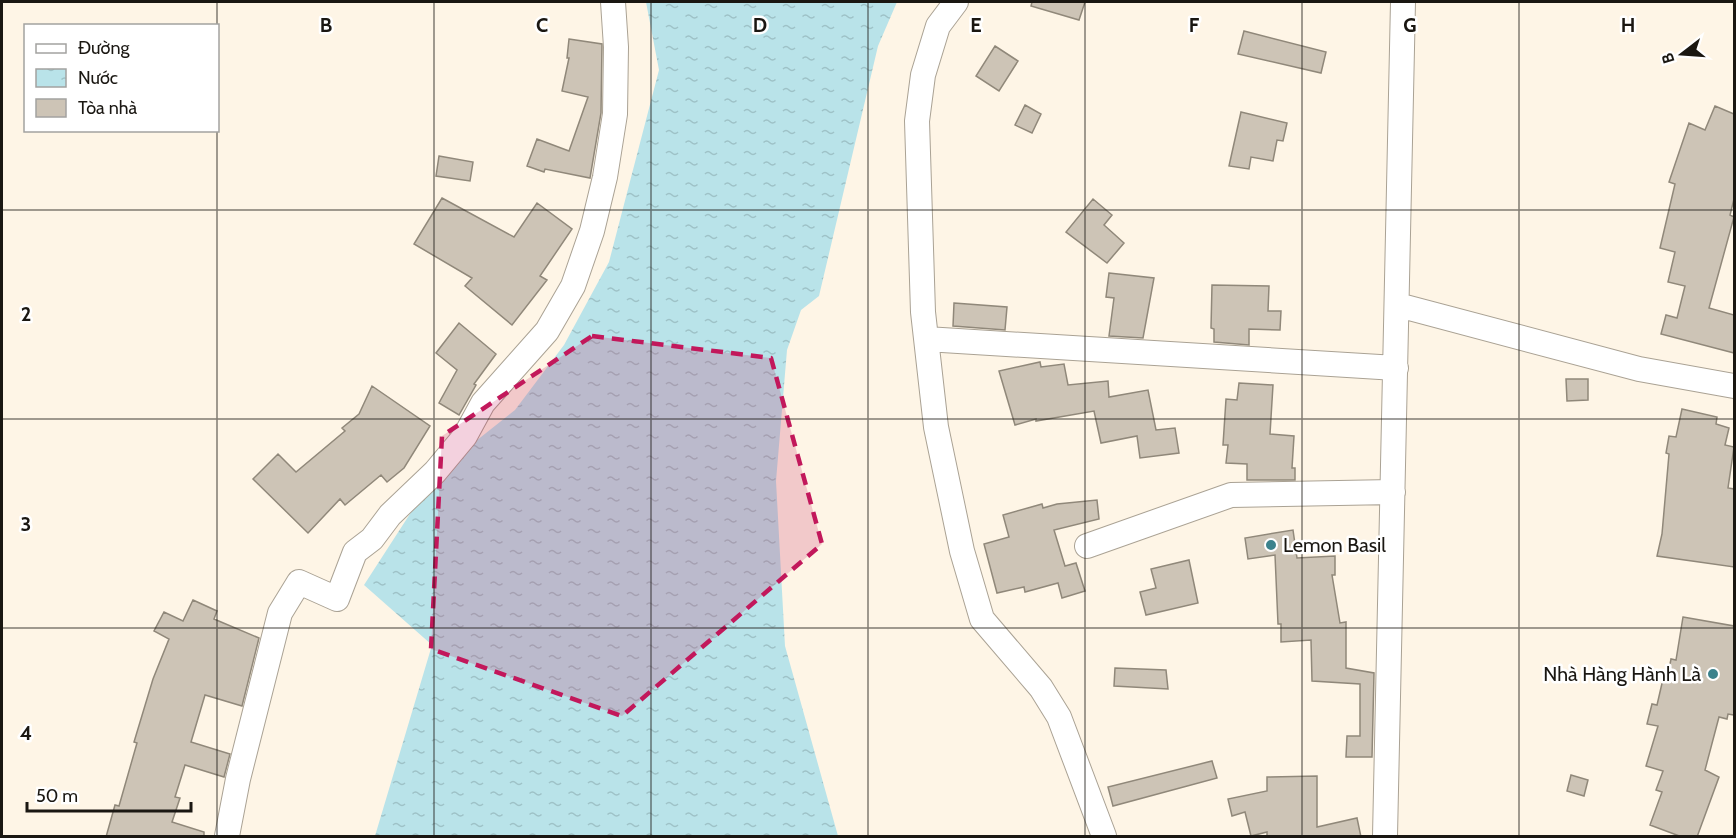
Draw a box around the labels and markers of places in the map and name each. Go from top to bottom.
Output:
place label: Lemon Basil [1283,533,1386,557]
marker: Lemon Basil [1264,538,1278,552]
place label: Nhà Hàng Hành Là [1543,662,1701,686]
marker: Nhà Hàng Hành Là [1706,667,1720,681]

